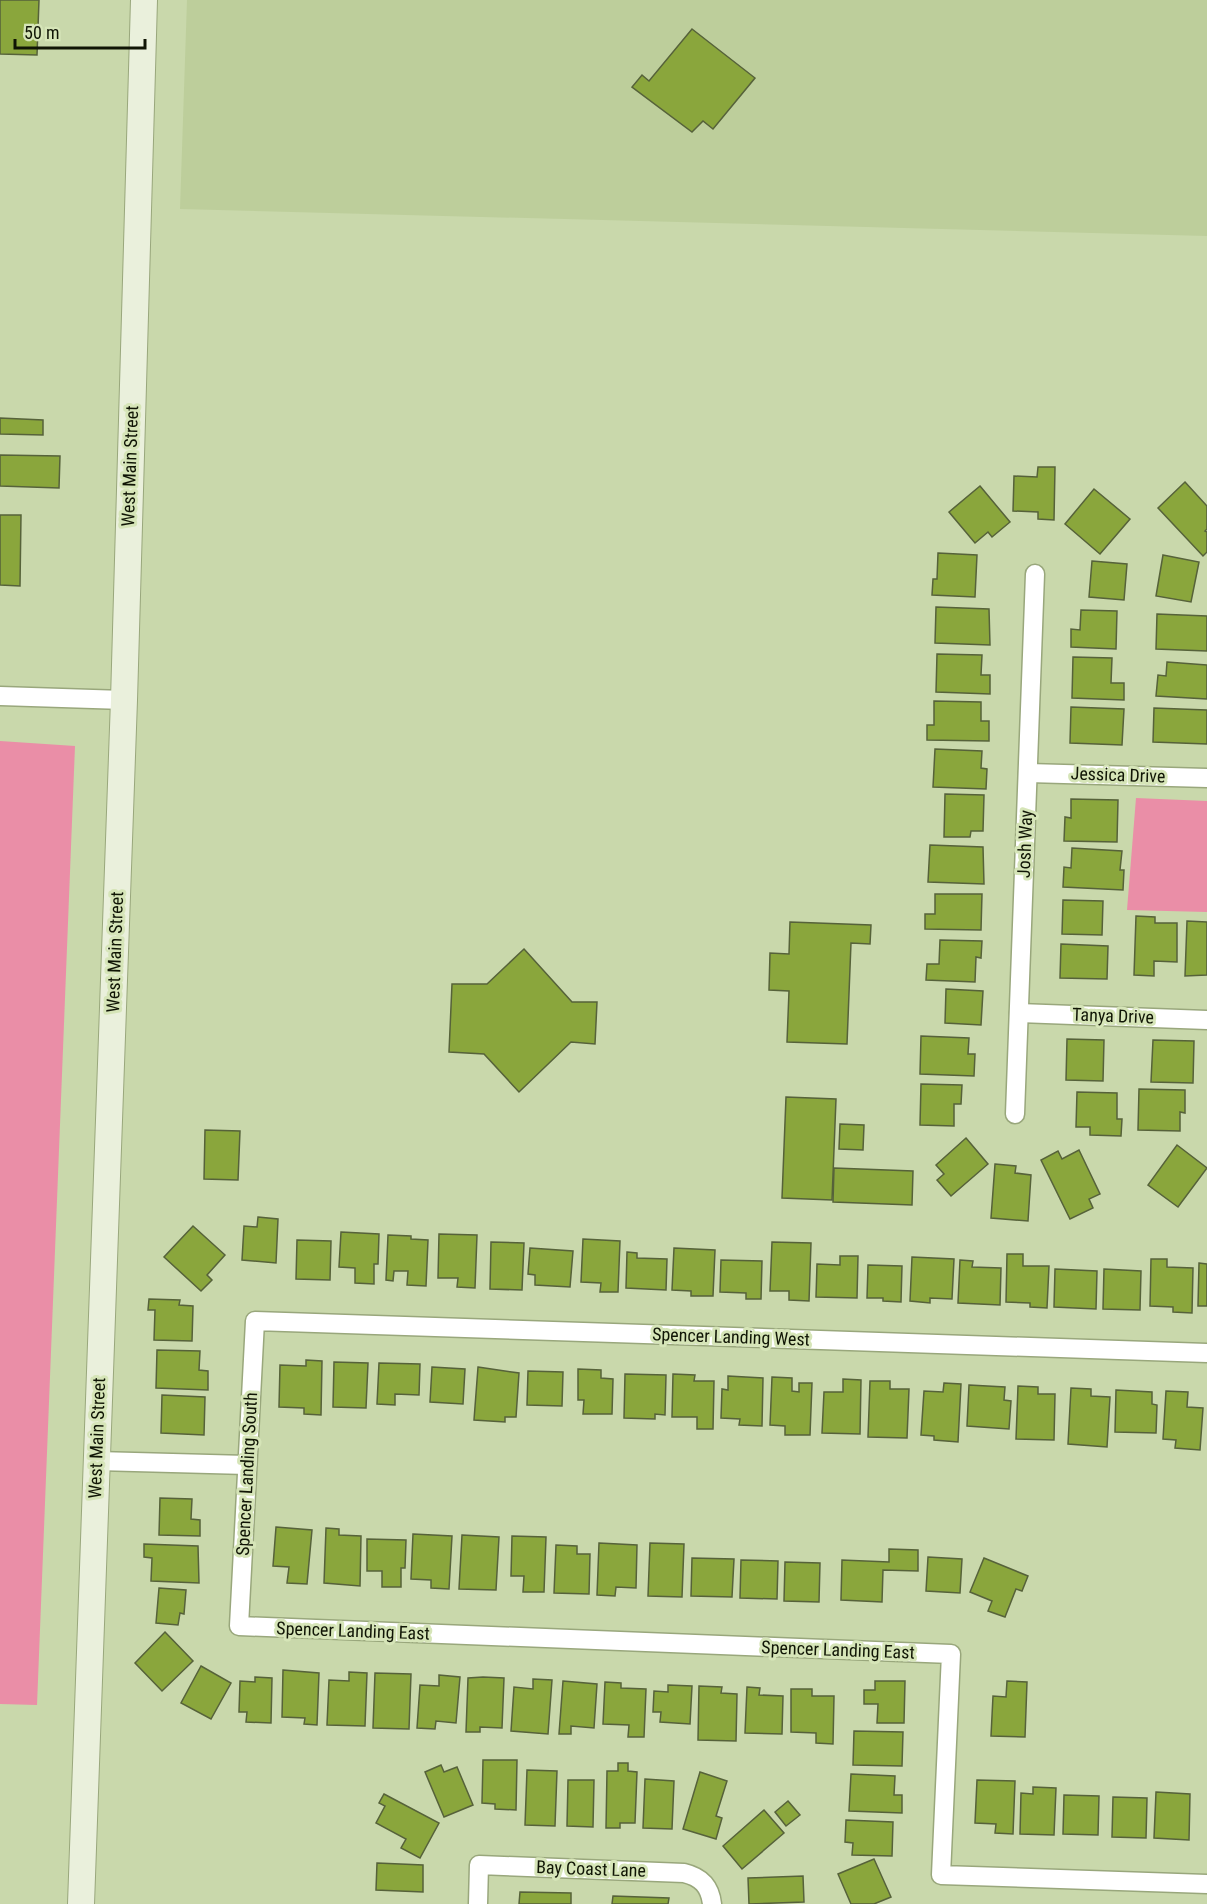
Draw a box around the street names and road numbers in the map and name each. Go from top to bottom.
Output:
street label: West Main Street [117,405,142,527]
street label: Jessica Drive [1070,762,1166,787]
street label: Josh Way [1013,809,1036,878]
street label: West Main Street [102,891,127,1013]
street label: Tanya Drive [1072,1004,1154,1027]
street label: Spencer Landing West [652,1323,810,1350]
street label: West Main Street [84,1377,109,1499]
street label: Spencer Landing South [232,1392,261,1556]
street label: Spencer Landing East [276,1617,430,1644]
street label: Spencer Landing East [761,1636,915,1663]
street label: Bay Coast Lane [536,1856,646,1881]

